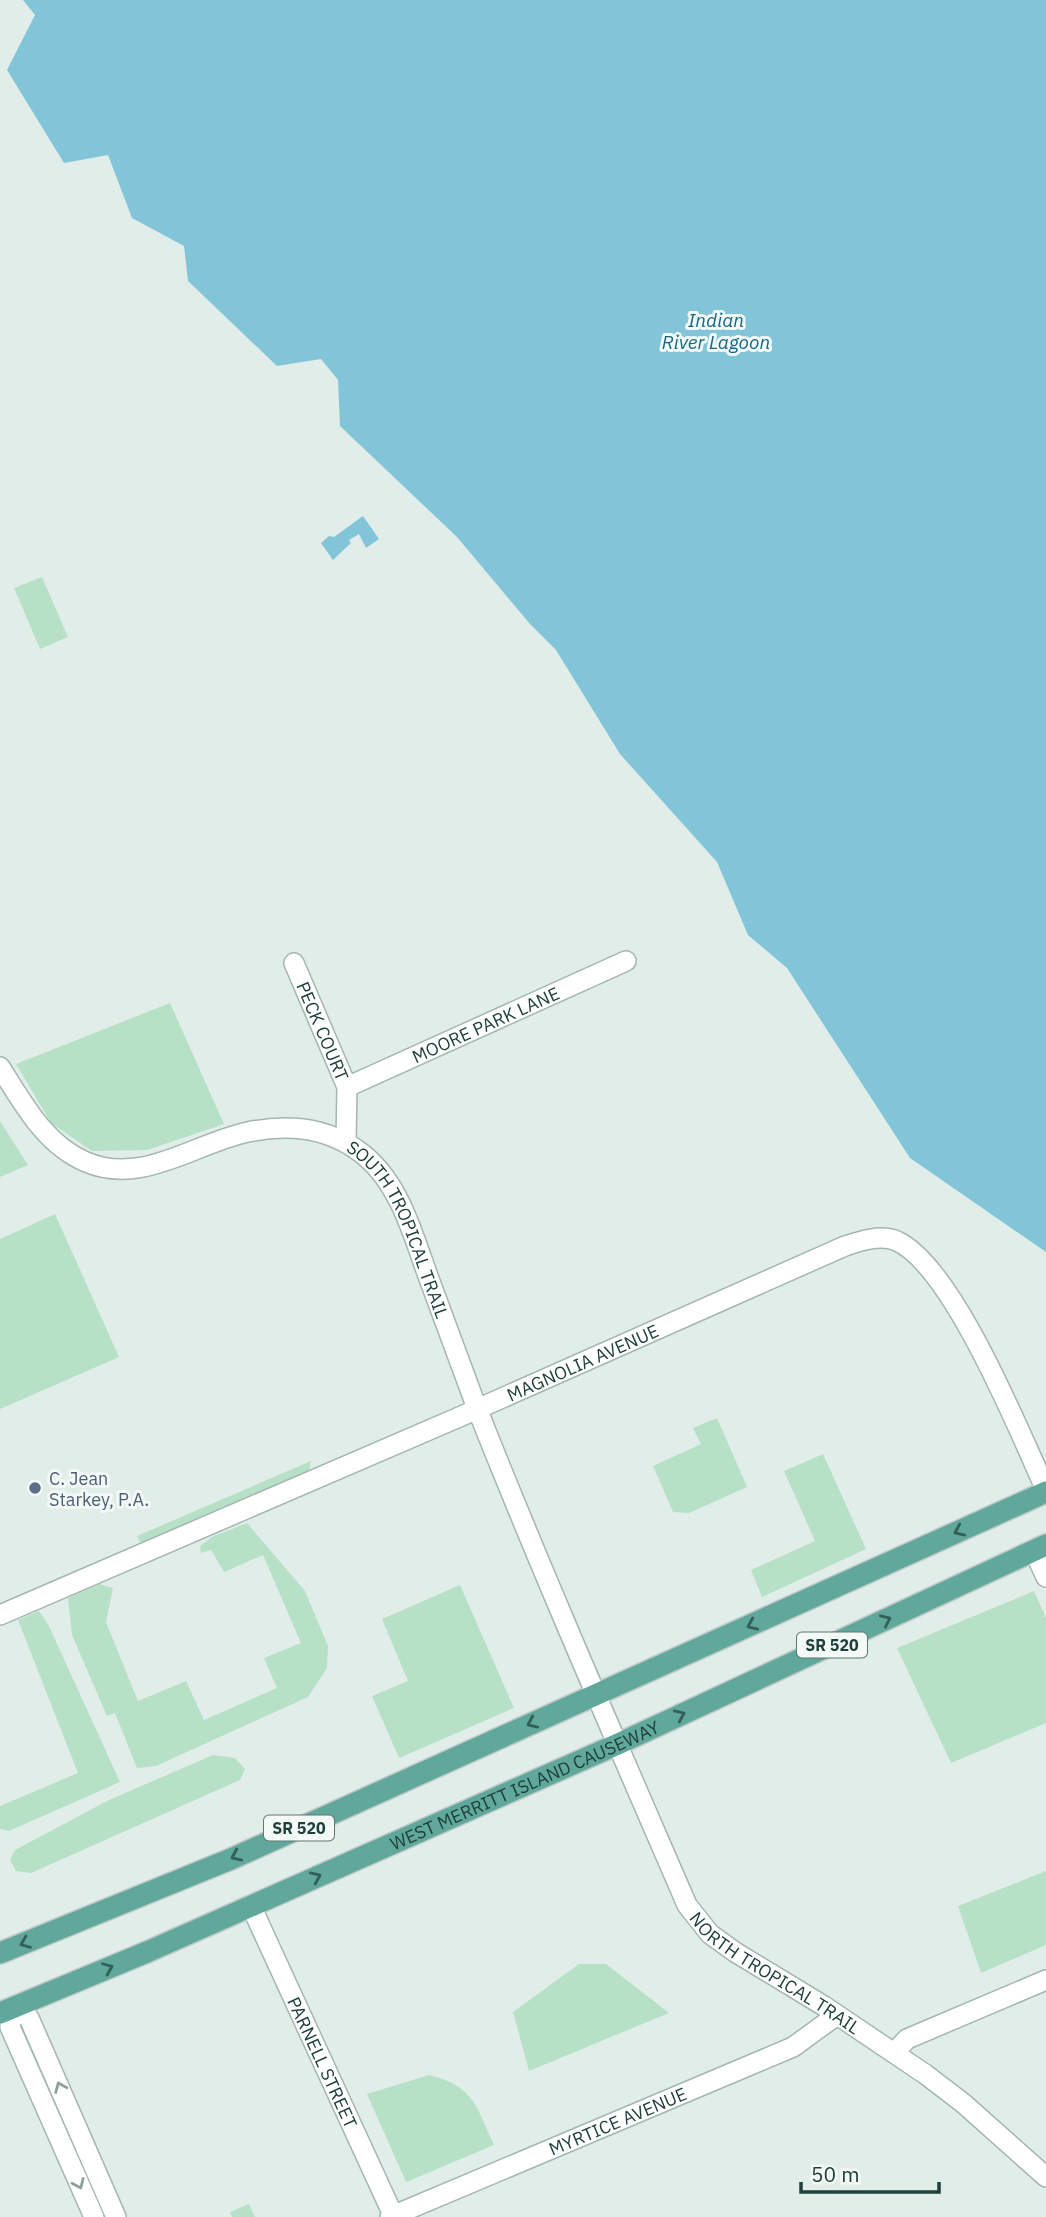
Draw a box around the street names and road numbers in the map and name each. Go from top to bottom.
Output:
street label: PECK COURT [292,978,354,1084]
street label: MOORE PARK LANE [408,981,563,1068]
street label: SOUTH TROPICAL TRAIL [343,1135,454,1321]
street label: MAGNOLIA AVENUE [503,1319,662,1406]
road number: SR 520 [797,1632,867,1658]
street label: WEST MERRITT ISLAND CAUSEWAY [386,1715,663,1855]
road number: SR 520 [264,1816,334,1840]
street label: NORTH TROPICAL TRAIL [685,1907,865,2039]
street label: PARNELL STREET [283,1993,363,2132]
street label: MYRTICE AVENUE [545,2082,690,2160]

